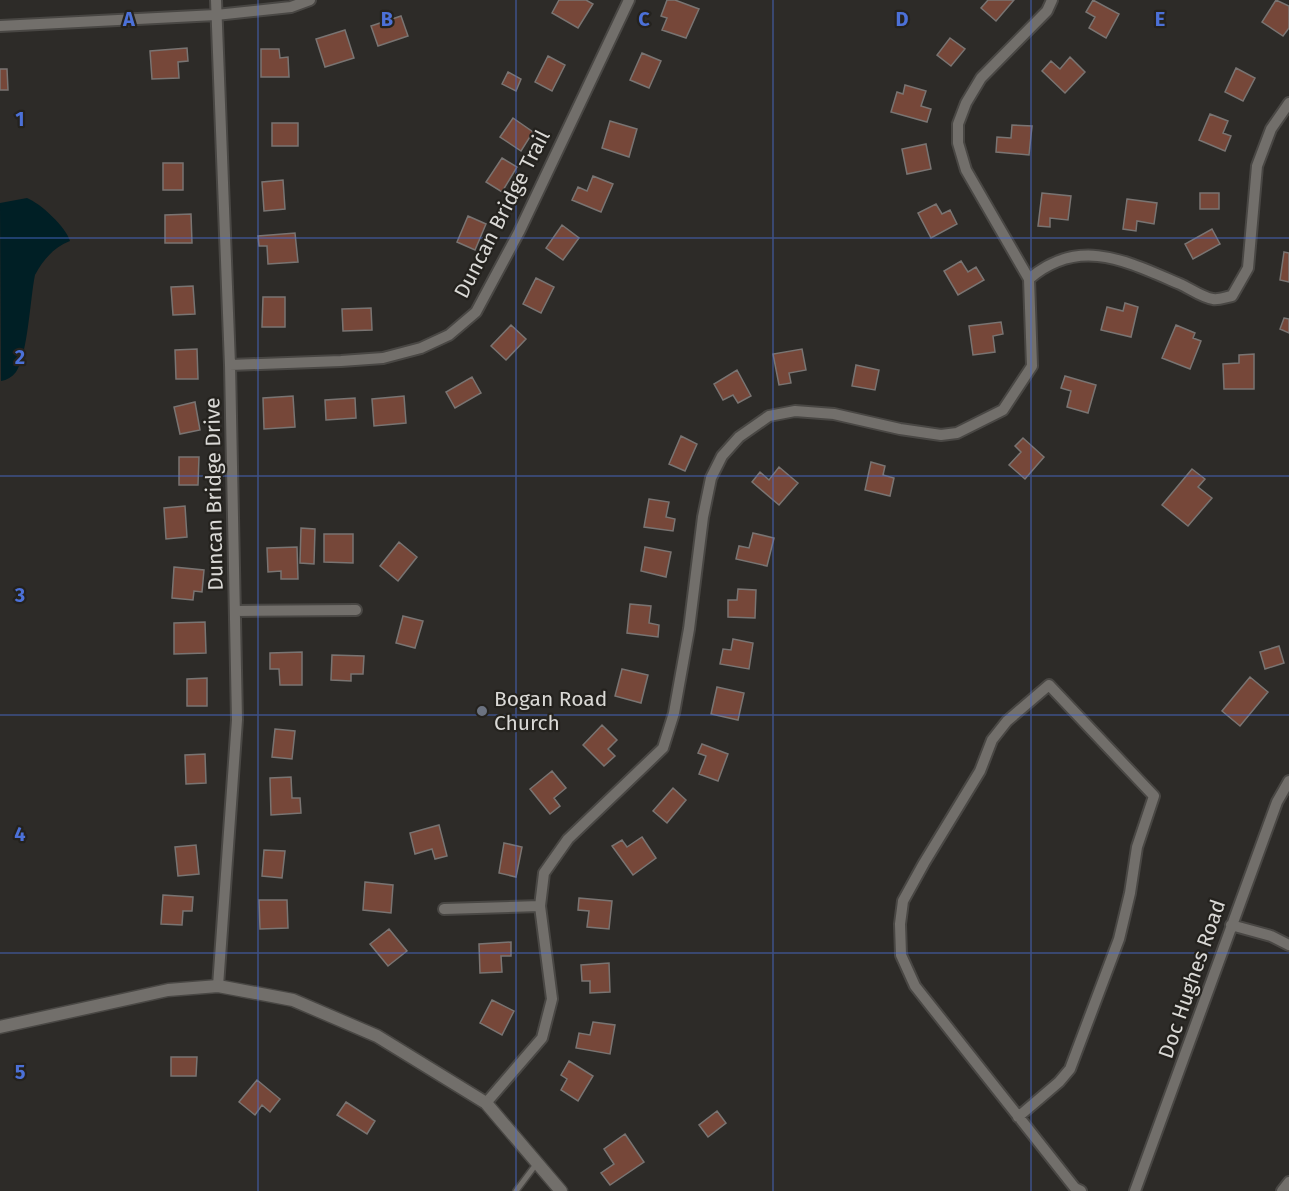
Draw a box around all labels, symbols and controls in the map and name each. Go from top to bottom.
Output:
text: A [122,7,136,31]
text: B [381,7,393,31]
text: C [638,7,650,31]
text: D [895,7,909,31]
text: E [1155,7,1165,31]
text: 1 [15,107,25,131]
street label: Duncan Bridge Trail [448,126,556,302]
text: 2 [15,345,25,369]
street label: Duncan Bridge Drive [199,397,229,591]
text: 3 [14,583,25,607]
place label: Bogan Road Church [494,686,607,736]
marker: Bogan Road Church [475,704,489,718]
text: 4 [14,822,26,846]
street label: Doc Hughes Road [1153,896,1231,1062]
text: 5 [15,1060,26,1084]

